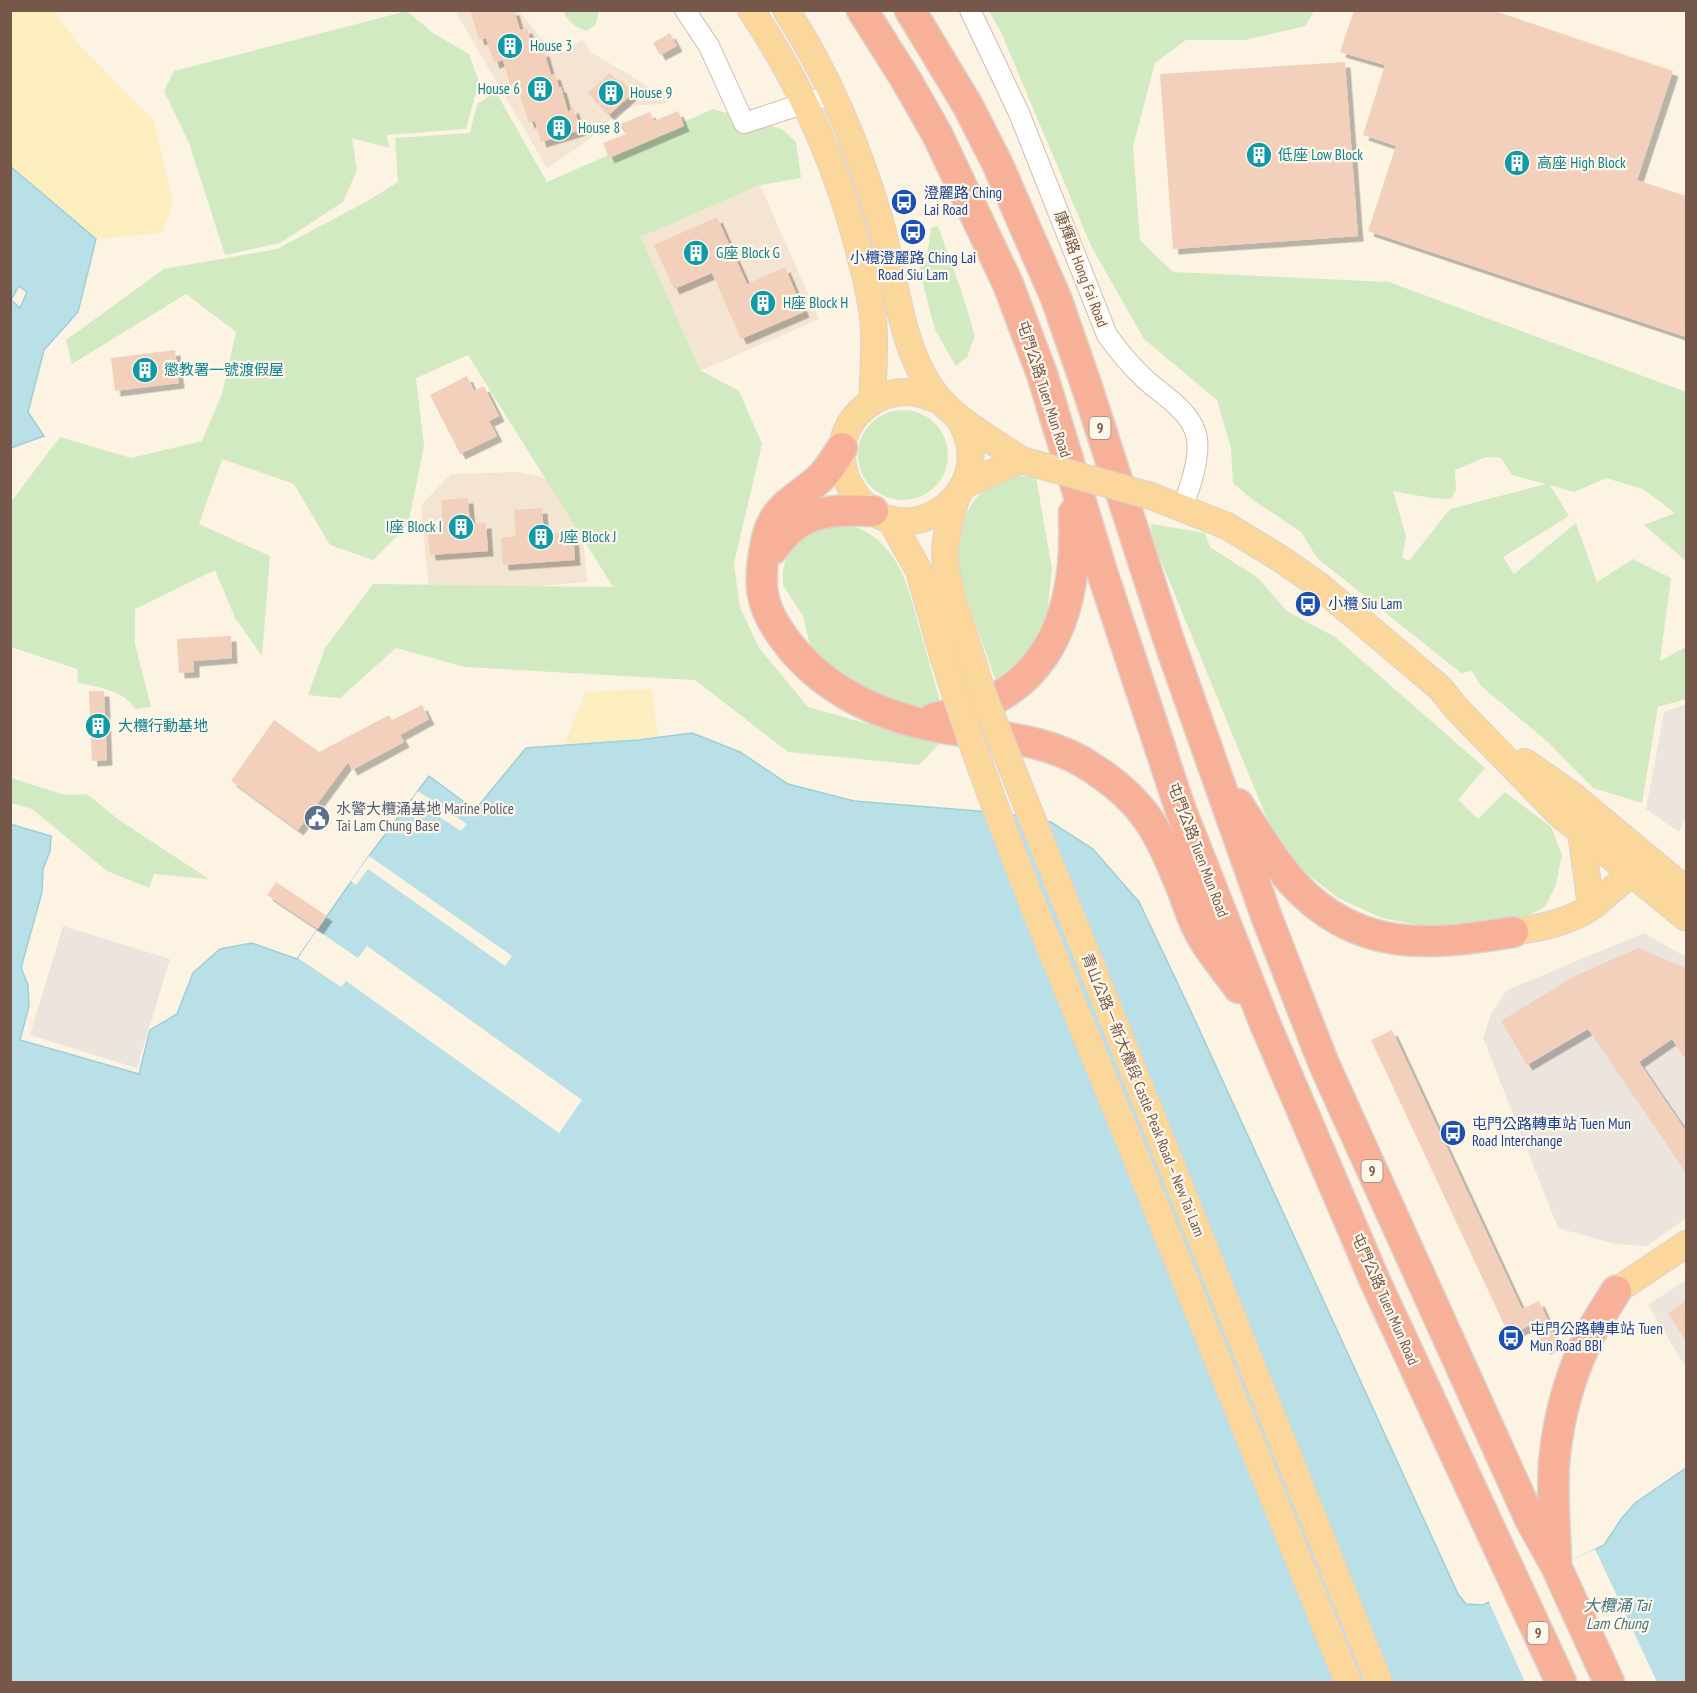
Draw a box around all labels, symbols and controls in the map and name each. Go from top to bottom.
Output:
building icon: House 3 [495,31,525,61]
place label: House 3 [530,36,572,55]
building icon: House 6 [525,74,555,104]
building icon: House 9 [596,78,626,108]
place label: House 6 [478,79,520,98]
place label: House 9 [630,83,672,102]
building icon: House 8 [544,113,574,143]
place label: House 8 [578,118,620,137]
building icon: 低座 Low Block [1244,140,1274,170]
place label: 低座 Low Block [1278,145,1363,164]
building icon: 高座 High Block [1502,148,1532,178]
place label: 高座 High Block [1537,153,1626,172]
place label: 澄麗路 Ching Lai Road [924,183,1002,219]
bus stop icon: 澄麗路 Ching Lai Road [889,187,919,217]
street label: 康輝路 Hong Fai Road [1051,208,1112,330]
bus stop icon: 小欖澄麗路 Ching Lai Road Siu Lam [898,217,928,247]
building icon: G座 Block G [681,238,711,268]
place label: G座 Block G [716,243,780,262]
place label: 小欖澄麗路 Ching Lai Road Siu Lam [850,248,976,284]
building icon: H座 Block H [748,288,778,318]
place label: H座 Block H [783,293,848,312]
street label: 屯門公路 Tuen Mun Road [1013,318,1076,460]
building icon: 懲教署一號渡假屋 [130,355,160,385]
place label: 懲教署一號渡假屋 [164,360,284,379]
road number: 9 [1090,417,1110,439]
building icon: I座 Block I [446,512,476,542]
place label: I座 Block I [386,517,442,536]
building icon: J座 Block J [526,522,556,552]
place label: J座 Block J [559,527,616,546]
bus stop icon: 小欖 Siu Lam [1293,589,1323,619]
place label: 小欖 Siu Lam [1328,594,1402,613]
building icon: 大欖行動基地 [83,711,113,741]
place label: 大欖行動基地 [118,716,208,735]
street label: 屯門公路 Tuen Mun Road [1164,780,1233,920]
place label: 水警大欖涌基地 Marine Police Tai Lam Chung Base [336,799,514,835]
public building icon: 水警大欖涌基地 Marine Police Tai Lam Chung Base [302,803,332,833]
street label: 青山公路－新大欖段 Castle Peak Road – New Tai Lam [1078,950,1209,1239]
place label: 屯門公路轉車站 Tuen Mun Road Interchange [1472,1114,1631,1150]
bus stop icon: 屯門公路轉車站 Tuen Mun Road Interchange [1438,1118,1468,1148]
road number: 9 [1362,1160,1382,1182]
street label: 屯門公路 Tuen Mun Road [1348,1230,1423,1368]
place label: 屯門公路轉車站 Tuen Mun Road BBI [1530,1319,1663,1355]
bus stop icon: 屯門公路轉車站 Tuen Mun Road BBI [1496,1323,1526,1353]
water label: 大欖涌 Tai Lam Chung [1583,1595,1653,1633]
road number: 9 [1528,1622,1548,1644]

